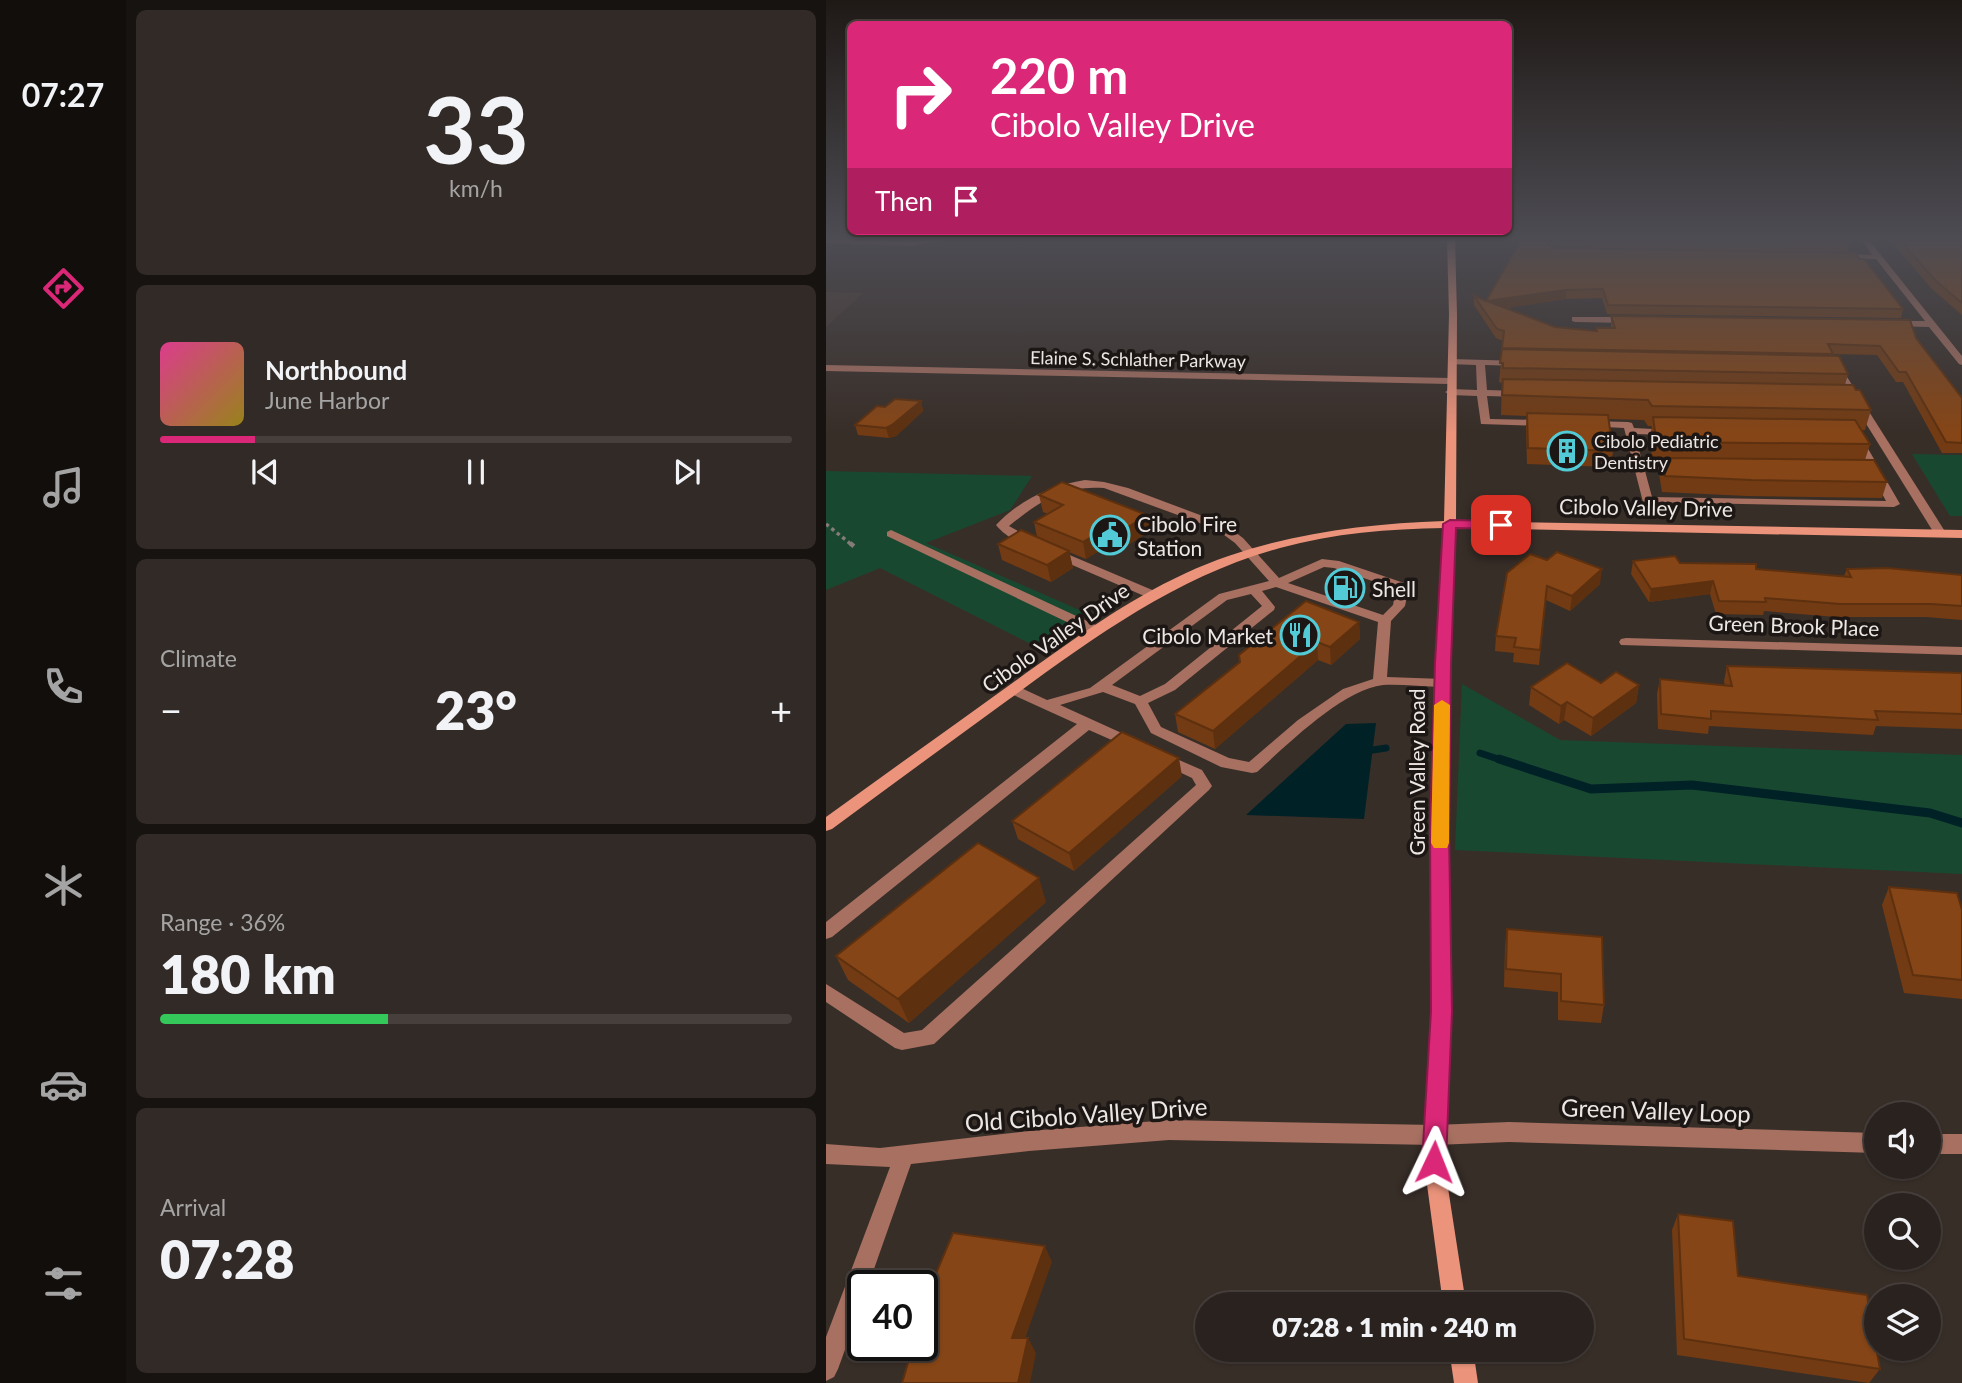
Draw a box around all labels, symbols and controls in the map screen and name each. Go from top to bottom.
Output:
text: 220 m [990,46,1128,104]
icon: right [875,49,966,140]
text: 33 [423,74,529,183]
text: 07:27 [22,75,104,114]
text: Cibolo Valley Drive [990,105,1255,144]
text: km/h [449,174,503,202]
icon: arrive [947,182,985,220]
text: Then [875,185,933,217]
icon: directions [39,264,88,313]
street label: Elaine S. Schlather Parkway [1030,346,1247,372]
text: Northbound [265,354,407,386]
text: June Harbor [265,386,389,414]
building icon: Cibolo Pediatric Dentistry [1546,430,1588,472]
place label: Cibolo Pediatric Dentistry [1594,430,1719,473]
icon: previous [246,453,284,491]
icon: pause [457,453,495,491]
icon: next [668,453,706,491]
icon: music [39,463,88,512]
street label: Cibolo Valley Drive [1559,493,1733,521]
pin [1471,495,1531,555]
icon: arrive [1482,506,1520,544]
place label: Cibolo Fire Station [1137,511,1237,560]
public building icon: Cibolo Fire Station [1089,514,1131,556]
fuel station icon: Shell [1324,567,1366,609]
place label: Shell [1372,576,1416,601]
street label: Cibolo Valley Drive [977,577,1133,697]
street label: Green Brook Place [1708,610,1880,640]
restaurant icon: Cibolo Market [1279,614,1321,656]
place label: Cibolo Market [1142,623,1273,648]
text: Climate [160,644,237,672]
icon: phone [39,662,88,711]
text: 23° [435,679,517,741]
text: − [160,687,182,733]
text: + [770,687,792,733]
street label: Green Valley Road [1404,688,1429,856]
icon: climate [39,861,88,910]
text: Range · 36% [160,908,285,936]
text: 180 km [160,943,336,1005]
icon: car [39,1060,88,1109]
street label: Old Cibolo Valley Drive [964,1091,1208,1137]
street label: Green Valley Loop [1561,1092,1751,1128]
map controls [1864,1102,1941,1361]
button: sound [1864,1102,1941,1179]
position arrow [1397,1125,1471,1199]
text: Arrival [160,1193,226,1221]
button: search [1864,1193,1941,1270]
text: 07:28 [160,1228,294,1290]
icon: filters [39,1259,88,1308]
speed limit sign: 40 [847,1270,938,1361]
button: layers [1864,1284,1941,1361]
text: 07:28 · 1 min · 240 m [1272,1311,1517,1343]

